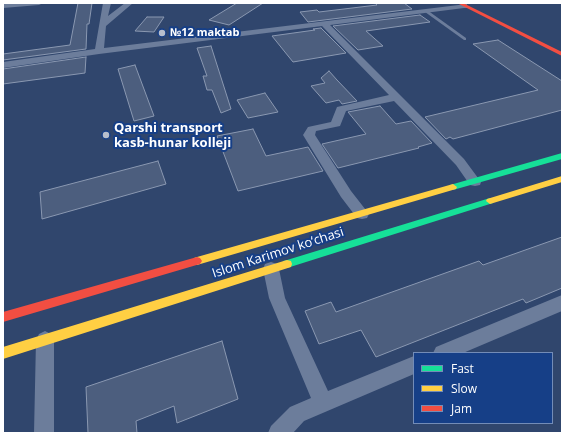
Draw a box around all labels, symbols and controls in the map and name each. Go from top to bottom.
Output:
place label: №12 maktab [170,26,239,40]
marker: №12 maktab [157,28,167,38]
place label: Qarshi transport kasb-hunar kolleji [114,120,231,151]
marker: Qarshi transport kasb-hunar kolleji [101,130,111,140]
street label: Islom Karimov ko‘chasi [210,224,346,282]
legend [413,352,553,424]
text: Fast [451,360,474,377]
text: Slow [451,380,477,397]
text: Jam [451,400,472,417]

